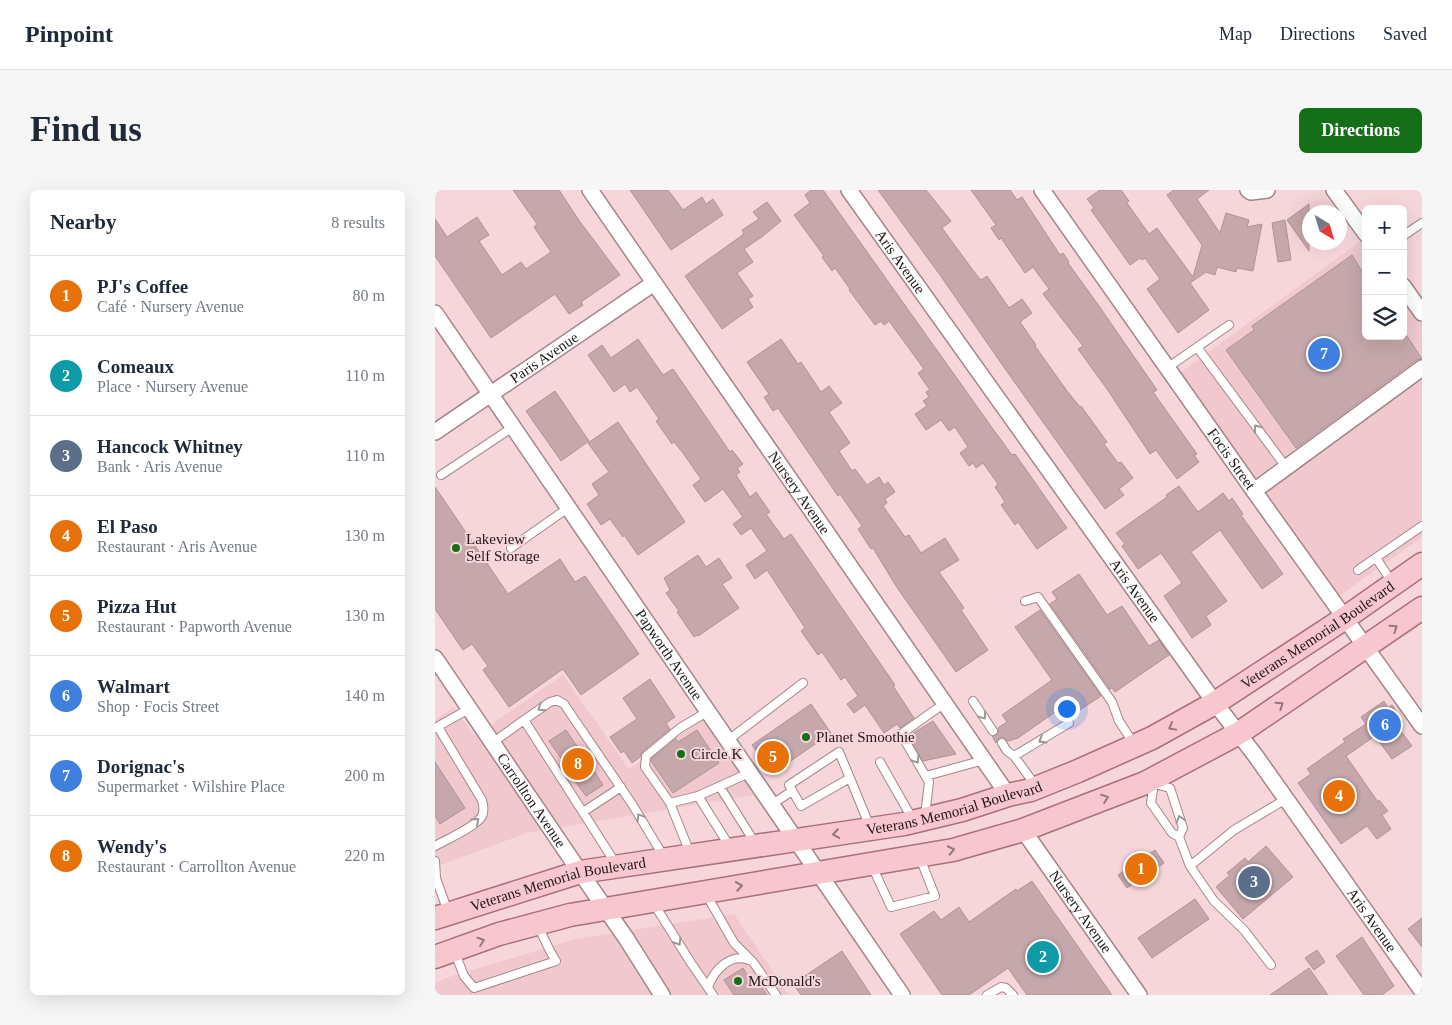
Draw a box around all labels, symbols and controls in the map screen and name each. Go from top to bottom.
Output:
text: Pinpoint [25,21,113,47]
text: Map [1219,24,1252,44]
text: Directions [1280,24,1355,44]
text: Saved [1383,24,1427,44]
button: Directions [1299,108,1422,153]
text: Find us [30,110,142,149]
north arrow [1302,205,1347,250]
map controls [1362,205,1407,340]
button: + [1362,205,1407,250]
text: Nearby [50,210,117,234]
text: 8 results [331,214,385,231]
street label: Aris Avenue [872,227,928,297]
button: − [1362,250,1407,295]
text: PJ's Coffee [97,276,188,297]
text: 1 [62,287,70,304]
text: 80 m [353,287,385,304]
button: layers [1362,295,1407,340]
text: Café · Nursery Avenue [97,298,244,315]
street label: Paris Avenue [507,329,581,386]
pin: 7 [1308,335,1340,373]
text: Comeaux [97,356,174,377]
text: 2 [62,367,70,384]
text: 110 m [345,367,385,384]
text: Place · Nursery Avenue [97,378,248,395]
street label: Focis Street [1204,425,1259,493]
one-way arrow [1254,425,1262,434]
text: Hancock Whitney [97,436,243,457]
text: 3 [62,447,70,464]
text: 110 m [345,447,385,464]
street label: Nursery Avenue [765,448,833,537]
text: Bank · Aris Avenue [97,458,222,475]
text: El Paso [97,516,158,537]
text: 4 [62,527,70,544]
text: 130 m [345,527,385,544]
place label: Lakeview Self Storage [466,531,540,564]
text: Restaurant · Aris Avenue [97,538,257,555]
marker: Lakeview Self Storage [450,542,462,554]
street label: Aris Avenue [1107,556,1163,626]
street label: Veterans Memorial Boulevard [1238,578,1398,692]
text: Pizza Hut [97,596,177,617]
street label: Papworth Avenue [632,606,706,703]
text: 5 [62,607,70,624]
text: 130 m [345,607,385,624]
text: Restaurant · Papworth Avenue [97,618,292,635]
one-way arrow [1388,625,1398,634]
text: Walmart [97,676,170,697]
text: 6 [62,687,70,704]
text: 140 m [345,687,385,704]
your location [1054,696,1080,722]
text: Shop · Focis Street [97,698,219,715]
one-way arrow [537,702,546,712]
one-way arrow [1274,702,1283,712]
pin: 6 [1369,706,1401,744]
one-way arrow [977,710,986,720]
one-way arrow [1169,721,1178,731]
place label: Planet Smoothie [816,729,915,745]
marker: Planet Smoothie [800,731,812,743]
one-way arrow [1038,733,1047,743]
pin: 5 [757,738,789,776]
pin: 8 [562,745,594,783]
place label: Circle K [691,746,742,762]
marker: Circle K [675,748,687,760]
street label: Carrollton Avenue [494,750,569,851]
one-way arrow [910,755,920,764]
text: Dorignac's [97,756,185,777]
text: 7 [62,767,70,784]
text: 200 m [345,767,385,784]
pin: 4 [1323,777,1355,815]
text: Supermarket · Wilshire Place [97,778,285,795]
street label: Veterans Memorial Boulevard [865,778,1045,838]
one-way arrow [1100,794,1109,804]
one-way arrow [636,814,646,823]
one-way arrow [1175,815,1185,823]
one-way arrow [470,817,479,826]
one-way arrow [832,828,841,838]
text: Wendy's [97,836,167,857]
one-way arrow [947,845,956,856]
text: 8 [62,847,70,864]
text: 220 m [345,847,385,864]
pin: 1 [1125,850,1157,888]
street label: Veterans Memorial Boulevard [468,854,647,914]
text: Restaurant · Carrollton Avenue [97,858,296,875]
pin: 3 [1238,863,1270,901]
street label: Nursery Avenue [1046,868,1115,956]
one-way arrow [735,882,744,892]
street label: Aris Avenue [1344,885,1400,955]
one-way arrow [671,936,681,945]
one-way arrow [476,937,485,947]
pin: 2 [1027,938,1059,976]
place label: McDonald's [748,973,821,989]
marker: McDonald's [732,975,744,987]

